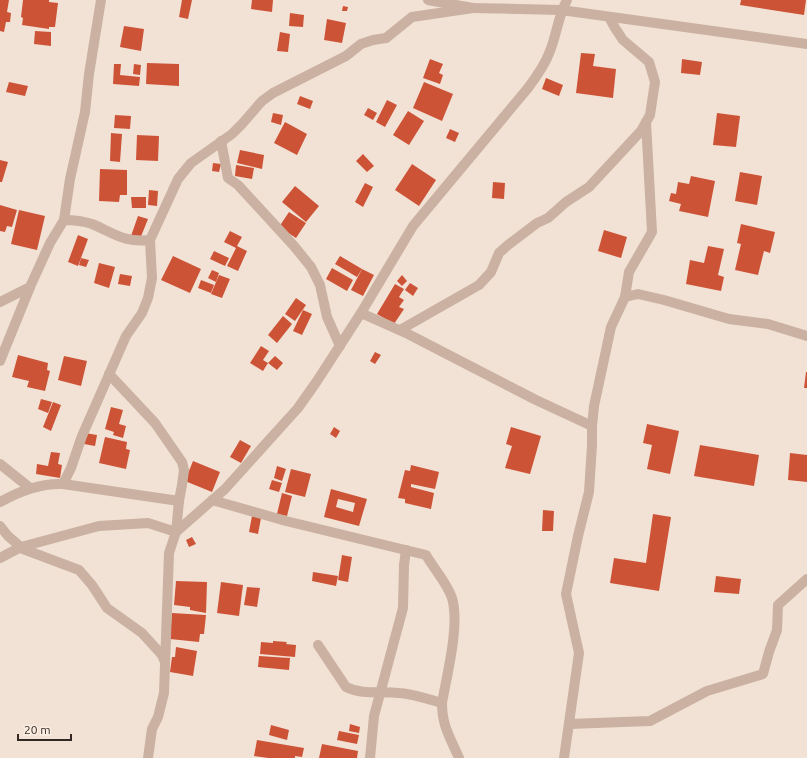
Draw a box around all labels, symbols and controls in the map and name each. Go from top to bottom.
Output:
scale bar [18,716,71,742]
text: 20 m [24,723,51,736]

